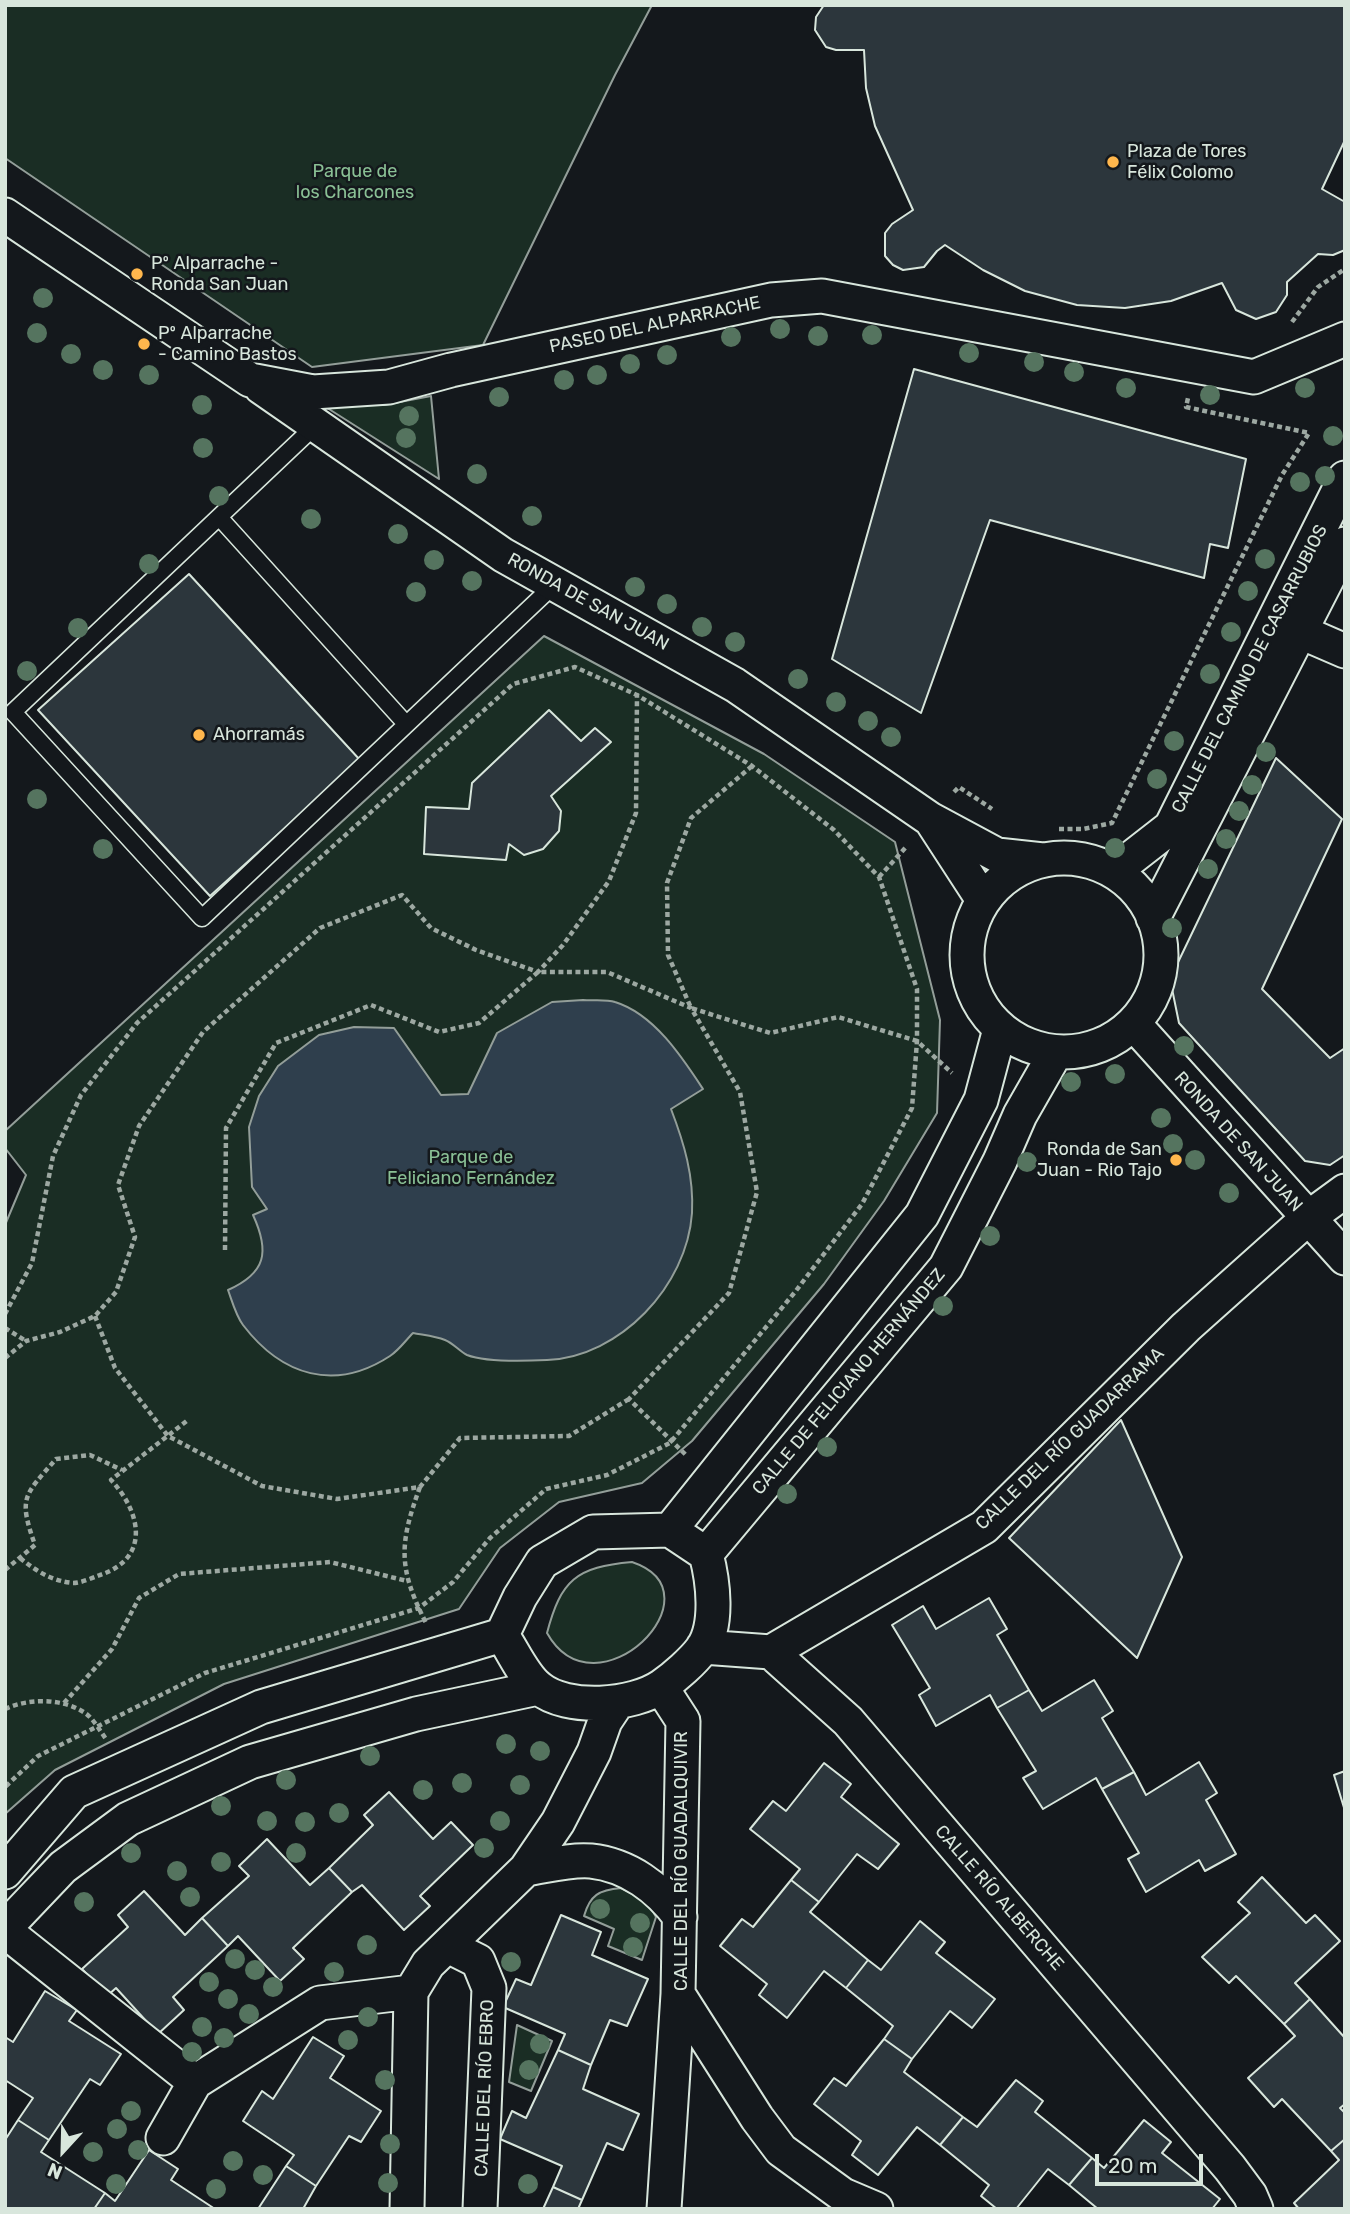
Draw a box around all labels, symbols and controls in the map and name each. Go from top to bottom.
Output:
place label: Plaza de Tores Félix Colomo [1127,141,1247,184]
marker: Plaza de Tores Félix Colomo [1105,154,1121,170]
park label: Parque de los Charcones [296,161,414,204]
place label: Pº Alparrache - Ronda San Juan [151,253,288,296]
marker: Pº Alparrache - Ronda San Juan [129,266,145,282]
street label: PASEO DEL ALPARRACHE [547,292,763,358]
place label: Pº Alparrache - Camino Bastos [158,323,297,366]
marker: Pº Alparrache - Camino Bastos [136,336,152,352]
street label: CALLE DEL CAMINO DE CASARRUBIOS [1168,521,1332,817]
street label: RONDA DE SAN JUAN [504,549,672,655]
place label: Ahorramás [213,724,305,746]
marker: Ahorramás [191,727,207,743]
street label: RONDA DE SAN JUAN [1169,1067,1307,1217]
place label: Ronda de San Juan - Rio Tajo [1037,1139,1162,1182]
park label: Parque de Feliciano Fernández [387,1147,555,1190]
marker: Ronda de San Juan - Rio Tajo [1168,1152,1184,1168]
street label: CALLE DE FELICIANO HERNÁNDEZ [748,1265,950,1499]
street label: CALLE DEL RÍO GUADARRAMA [971,1343,1169,1535]
street label: CALLE DEL RÍO GUADALQUIVIR [671,1731,693,1991]
street label: CALLE RÍO ALBERCHE [930,1821,1068,1975]
street label: CALLE DEL RÍO EBRO [471,1999,499,2177]
north arrow [28,2116,98,2186]
scale bar [1098,2140,1206,2184]
text: 20 m [1108,2153,1157,2178]
text: N [44,2158,66,2184]

